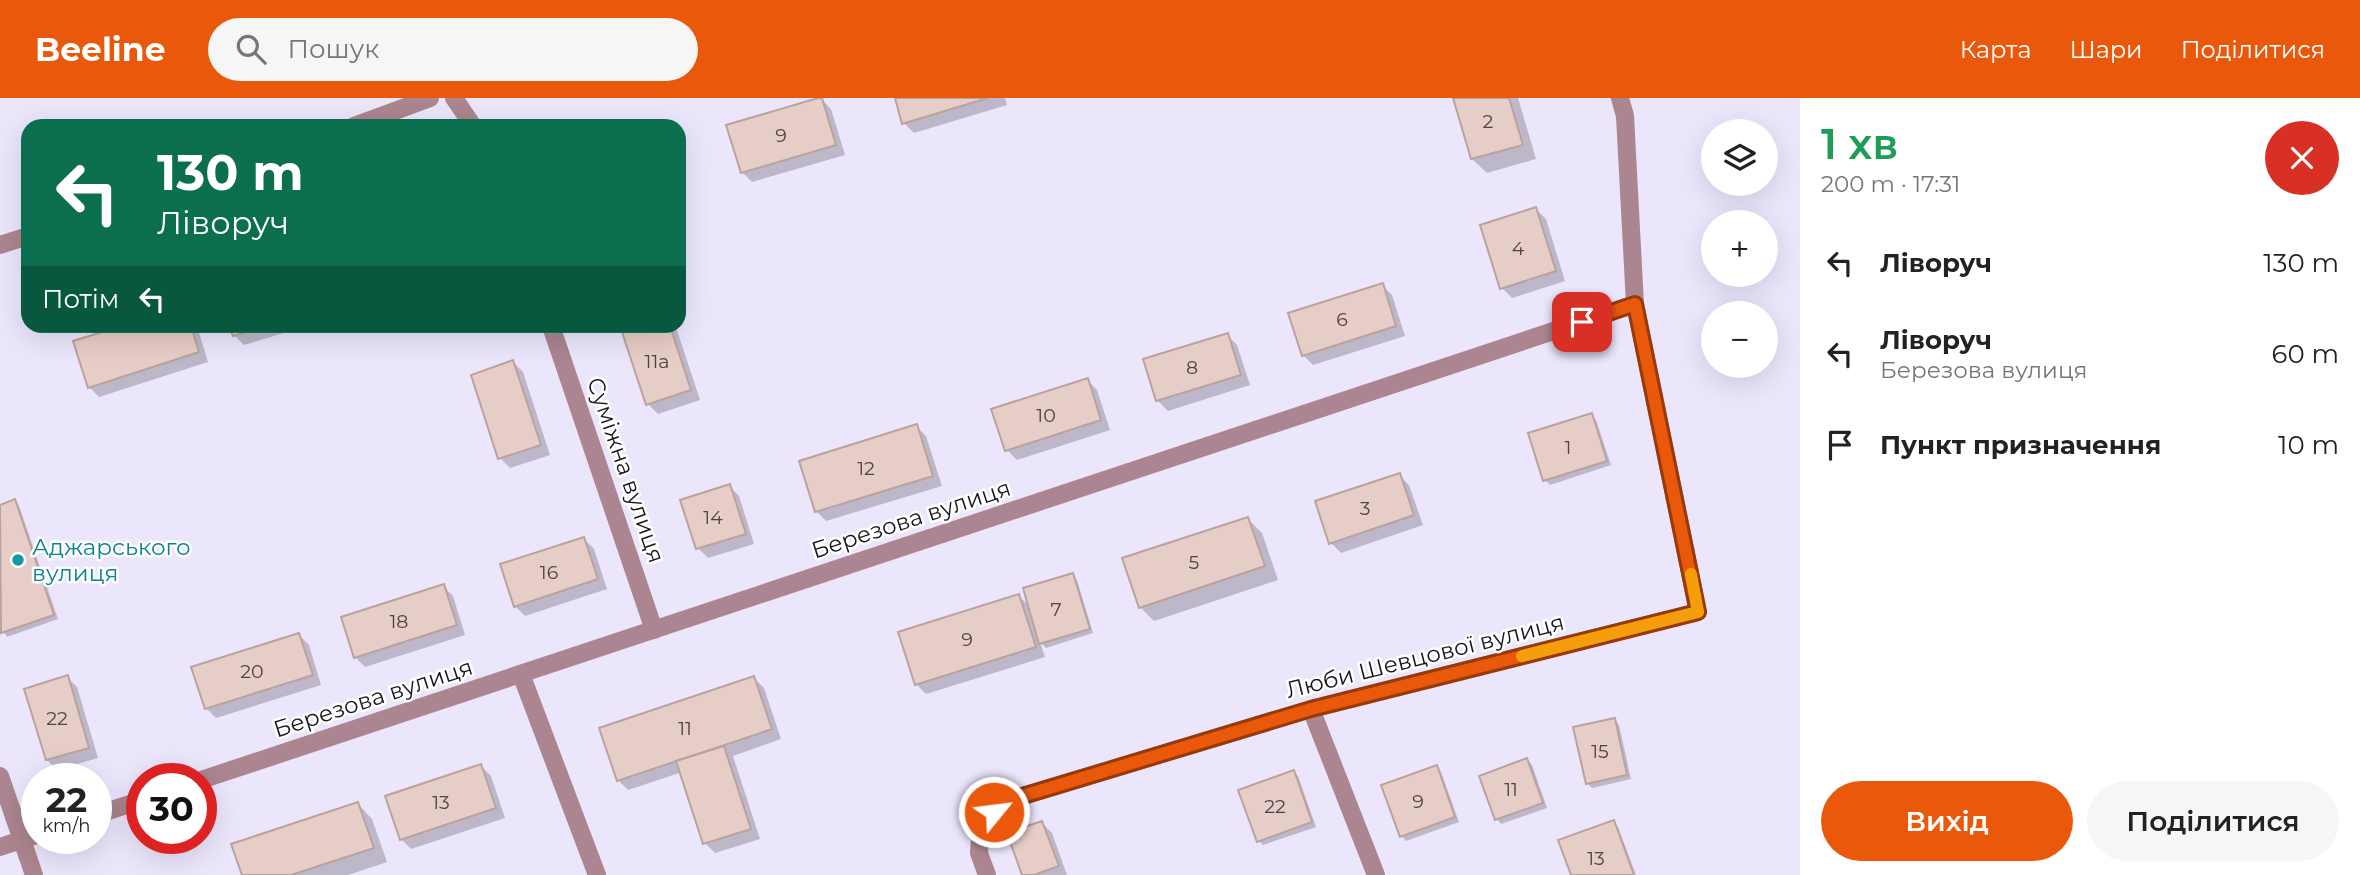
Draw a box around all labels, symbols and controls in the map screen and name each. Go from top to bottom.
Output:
search box [208,18,698,81]
text: Beeline [35,29,166,69]
icon: search [232,30,270,68]
text: Пошук [288,33,379,65]
text: Карта [1960,35,2031,64]
text: Шари [2069,35,2143,64]
text: Поділитися [2181,35,2325,64]
house number: 2 [1483,110,1494,133]
text: 1 хв [1821,118,1898,170]
map controls [1701,119,1778,378]
button: layers [1701,119,1778,196]
button: close [2265,121,2339,195]
house number: 9 [775,124,787,147]
text: 130 m [157,143,304,202]
icon: left [42,147,133,238]
text: 200 m · 17:31 [1821,170,1960,198]
text: Ліворуч [157,203,289,242]
button: + [1701,210,1778,287]
house number: 4 [1512,237,1525,260]
icon: left [1821,244,1859,282]
text: Ліворуч [1880,247,1992,279]
text: 130 m [2263,247,2339,279]
icon: left [133,280,171,318]
text: Потім [42,283,119,315]
pin [1552,292,1612,352]
button: − [1701,301,1778,378]
icon: arrive [1563,303,1601,341]
house number: 6 [1336,308,1348,331]
text: Ліворуч [1880,324,1992,356]
icon: left [1821,335,1859,373]
text: 60 m [2272,338,2339,370]
house number: 11а [645,350,669,373]
house number: 8 [1186,356,1198,379]
text: Березова вулиця [1880,356,2088,384]
street label: Суміжна вулиця [581,374,671,566]
house number: 10 [1036,404,1056,427]
icon: arrive [1821,426,1859,464]
text: Пункт призначення [1880,429,2161,461]
text: 10 m [2278,429,2339,461]
house number: 1 [1565,436,1571,459]
house number: 12 [857,457,875,480]
street label: Березова вулиця [808,474,1014,564]
house number: 3 [1360,497,1370,520]
house number: 14 [703,506,723,529]
place label: Аджарського вулиця [32,533,191,587]
house number: 5 [1189,551,1200,574]
marker: Аджарського вулиця [10,552,26,568]
house number: 16 [540,561,558,584]
house number: 7 [1050,598,1062,621]
street label: Люби Шевцової вулиця [1283,608,1567,704]
house number: 18 [390,610,408,633]
house number: 9 [961,628,973,651]
street label: Березова вулиця [270,653,476,743]
house number: 20 [240,660,264,683]
house number: 22 [46,707,68,730]
house number: 11 [678,717,692,740]
house number: 15 [1591,740,1609,763]
speed limit sign: 30 [126,763,217,854]
position arrow [957,775,1031,849]
text: 22 [46,778,87,821]
house number: 11 [1504,778,1518,801]
button: Вихід [1821,781,2073,861]
button: Поділитися [2087,781,2339,861]
house number: 9 [1412,790,1424,813]
house number: 13 [432,791,450,814]
house number: 22 [1264,795,1286,818]
text: km/h [42,815,91,837]
house number: 13 [1587,847,1605,870]

